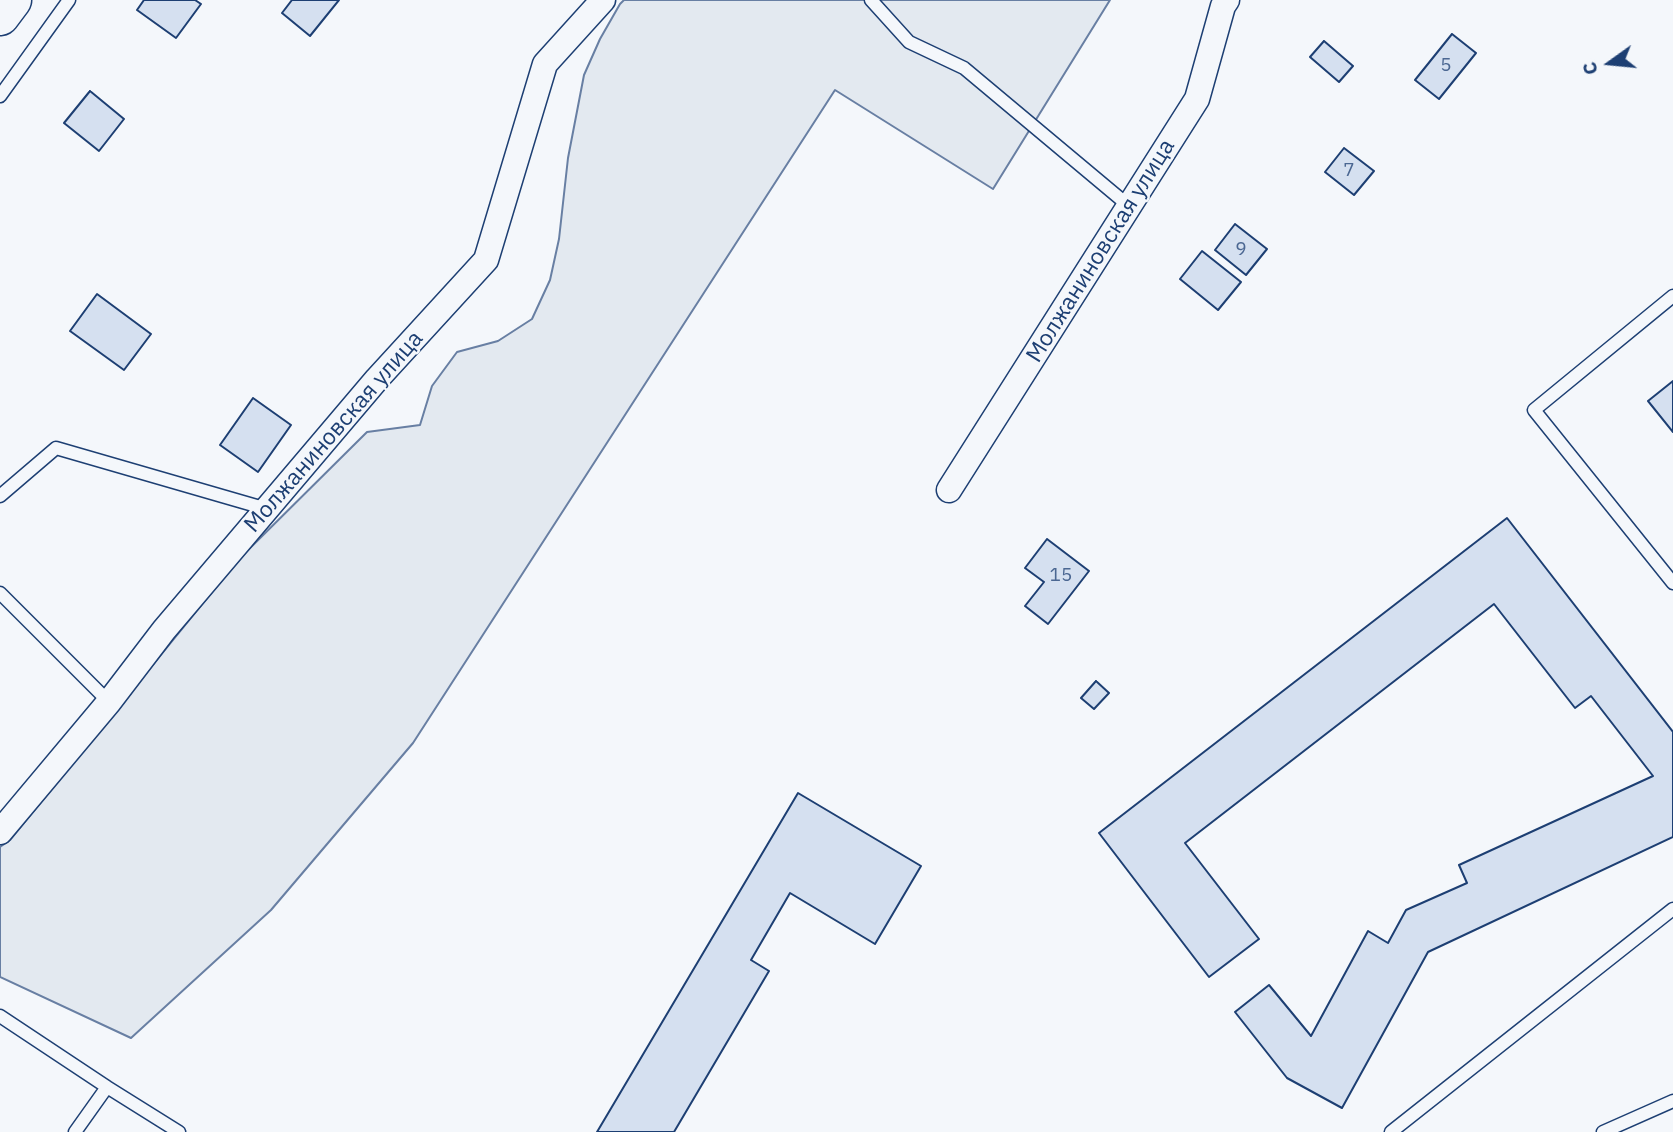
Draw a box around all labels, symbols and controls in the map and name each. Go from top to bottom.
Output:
north arrow [1575,28,1645,98]
house number: 5 [1440,55,1452,77]
text: С [1577,59,1603,78]
street label: Молжаниновская улица [1021,134,1181,368]
house number: 7 [1343,160,1355,182]
house number: 9 [1235,239,1247,261]
street label: Молжаниновская улица [239,326,429,538]
house number: 15 [1050,565,1072,587]

